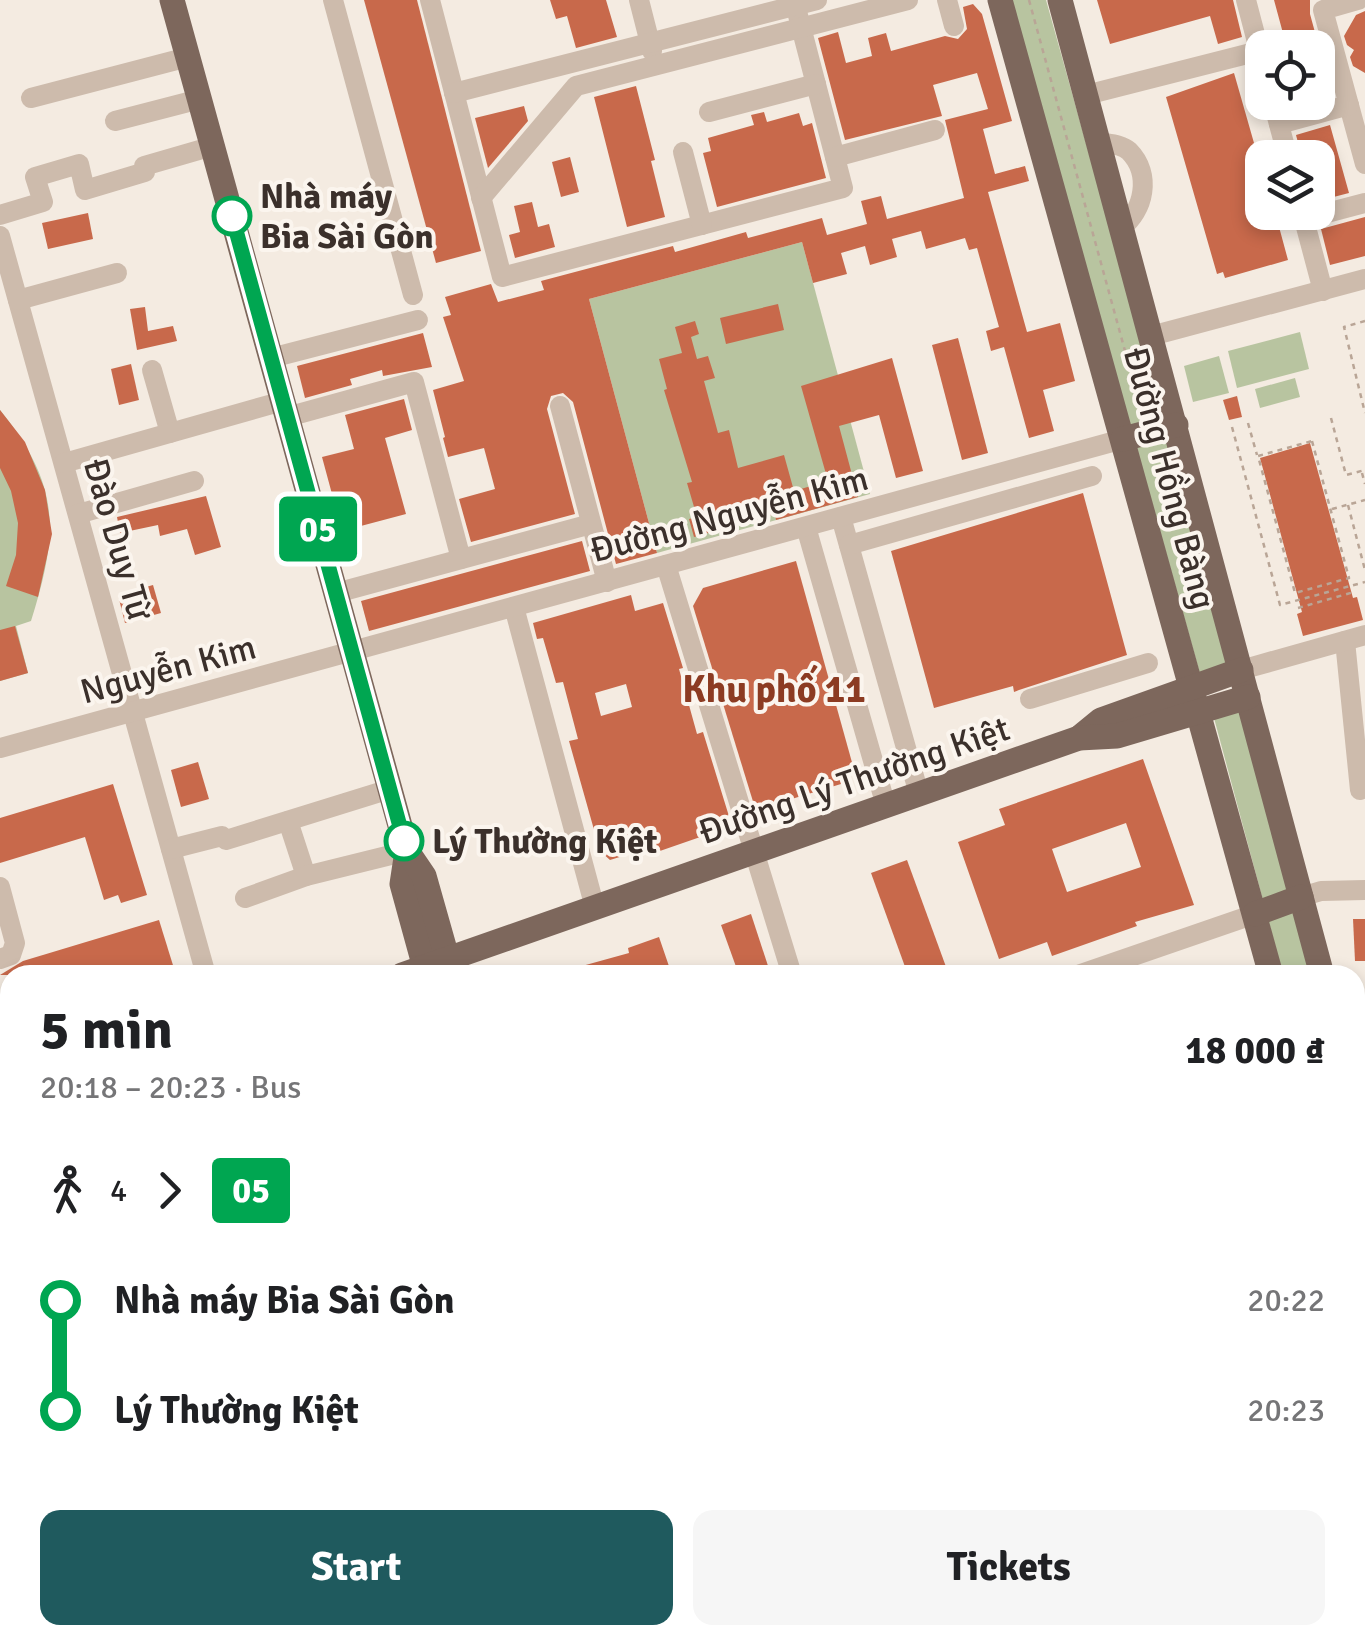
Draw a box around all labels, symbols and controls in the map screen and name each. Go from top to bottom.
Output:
map controls [1245,30,1335,230]
button: locate [1245,30,1335,120]
button: layers [1245,140,1335,230]
place label: Nhà máy Bia Sài Gòn [260,175,434,258]
marker: Nhà máy Bia Sài Gòn [213,197,251,235]
street label: Đường Hồng Bàng [1114,342,1225,614]
street label: Đào Duy Từ [74,453,161,626]
street label: Đường Nguyễn Kim [585,457,873,572]
line badge: 05 [273,496,363,562]
text: 05 [299,508,337,551]
street label: Nguyễn Kim [76,625,261,714]
district label: Khu phố 11 [682,664,866,713]
street label: Đường Lý Thường Kiệt [693,707,1015,854]
place label: Lý Thường Kiệt [432,820,657,863]
marker: Lý Thường Kiệt [385,822,423,860]
text: 5 min [40,996,173,1064]
text: 18 000 ₫ [1185,1027,1325,1074]
text: 20:18 – 20:23 · Bus [40,1068,301,1107]
icon: walk [40,1163,95,1218]
icon: forward [142,1163,197,1218]
text: 05 [232,1169,270,1212]
text: 4 [110,1171,127,1210]
text: Nhà máy Bia Sài Gòn [114,1277,454,1324]
text: 20:22 [1247,1281,1325,1320]
text: Lý Thường Kiệt [114,1387,359,1434]
text: 20:23 [1247,1391,1325,1430]
button: Start [40,1510,673,1625]
button: Tickets [693,1510,1325,1625]

